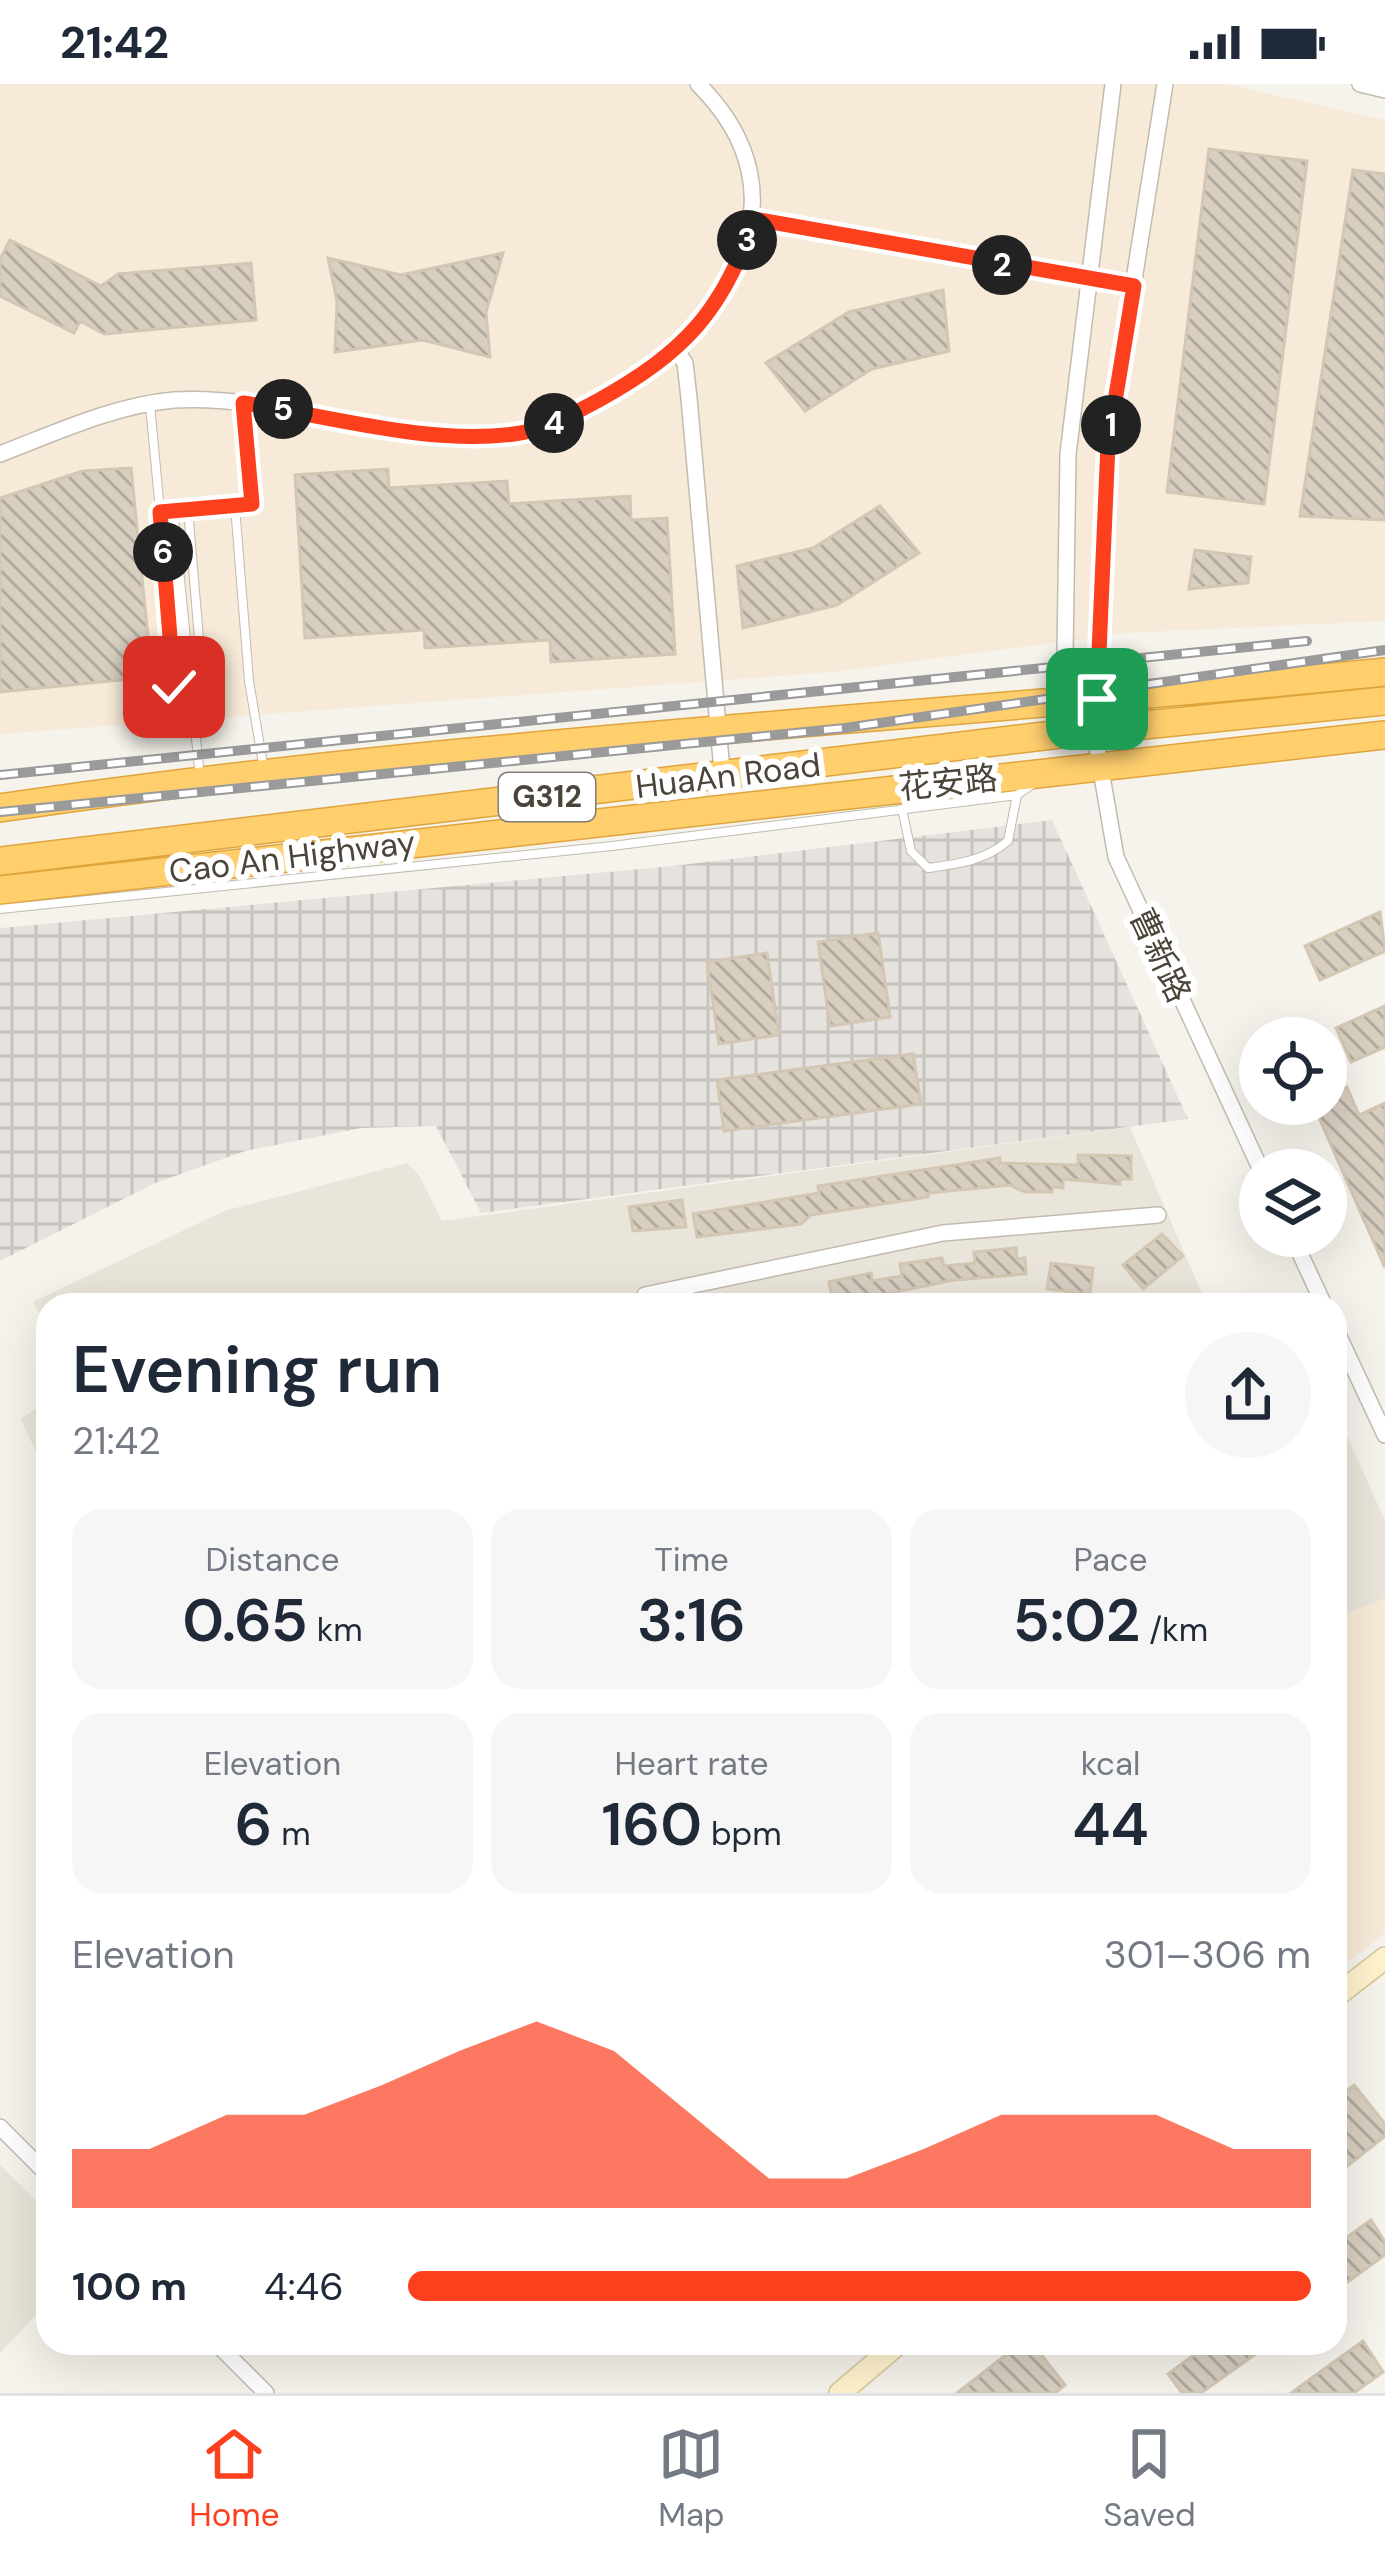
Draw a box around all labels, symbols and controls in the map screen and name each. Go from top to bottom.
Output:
text: 21:42 [60,13,169,72]
pin: 3 [717,210,777,270]
text: 3 [737,218,757,261]
pin: 2 [972,235,1032,295]
text: 2 [992,243,1012,286]
pin: 5 [253,379,313,439]
text: 5 [273,387,293,430]
pin: 4 [524,393,584,453]
pin: 1 [1081,395,1141,455]
text: 4 [543,401,565,444]
text: 1 [1105,403,1117,446]
pin: 6 [133,522,193,582]
text: 6 [153,530,173,573]
pin [123,636,225,738]
pin [1046,648,1148,750]
icon: check [141,654,207,720]
icon: arrive [1064,666,1130,732]
street label: HuaAn Road [633,743,823,808]
street label: 花安路 [897,756,1000,809]
road number: G312 [499,773,595,821]
street label: Cao An Highway [166,820,418,893]
street label: 曹新路 [1120,901,1201,1009]
map controls [1239,1017,1347,1257]
button: locate [1239,1017,1347,1125]
button: layers [1239,1149,1347,1257]
text: Evening run [72,1327,442,1412]
button: share [1185,1332,1311,1458]
text: 21:42 [72,1415,161,1466]
text: Distance [206,1538,339,1581]
text: Time [654,1538,729,1581]
text: Pace [1074,1538,1147,1581]
text: 0.65 [182,1581,308,1660]
text: 3:16 [637,1581,746,1660]
text: 5:02 [1013,1581,1140,1660]
text: km [308,1608,363,1651]
text: /km [1140,1608,1208,1651]
text: Elevation [204,1742,341,1785]
text: Heart rate [614,1742,769,1785]
text: kcal [1081,1742,1140,1785]
text: 6 [234,1785,272,1864]
text: 160 [601,1785,702,1864]
text: 44 [1072,1785,1149,1864]
text: m [272,1812,311,1855]
text: bpm [702,1812,782,1855]
text: Elevation [72,1929,235,1980]
text: 301–306 m [1104,1929,1311,1980]
text: 100 m [72,2261,187,2312]
text: 4:46 [264,2261,344,2312]
tab: Home [189,2421,280,2536]
tab: Map [658,2421,725,2536]
tab: Saved [1103,2421,1196,2536]

